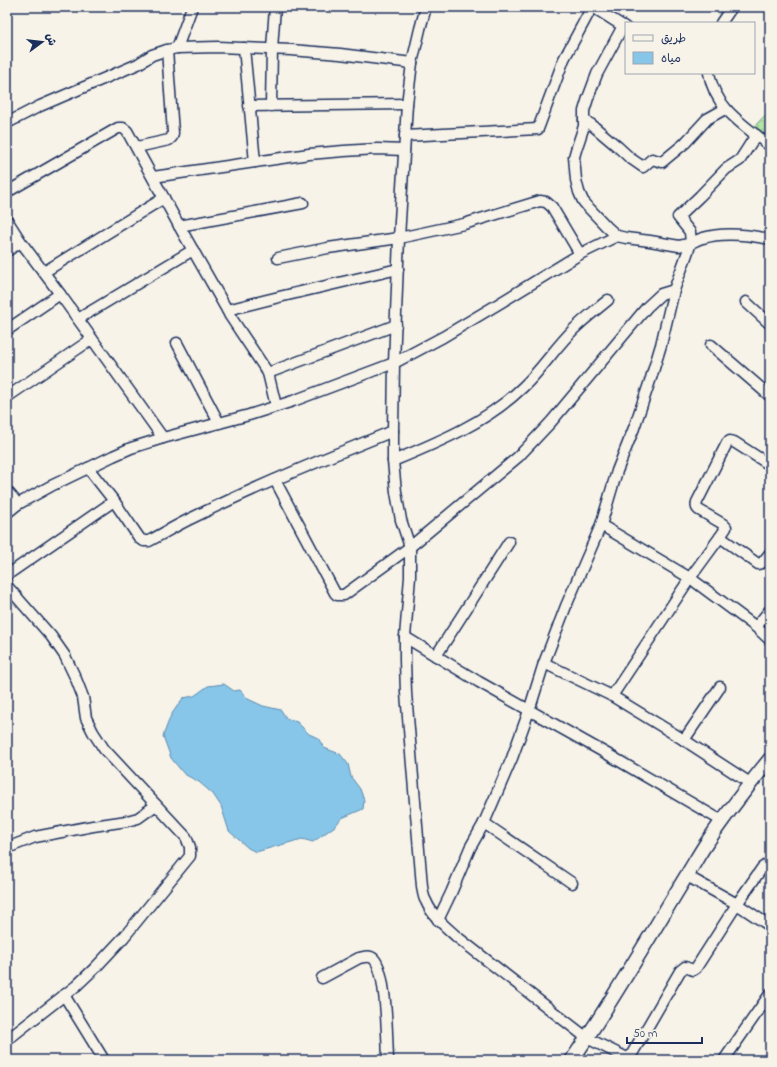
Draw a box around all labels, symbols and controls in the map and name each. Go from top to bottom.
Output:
north arrow [22,22,62,62]
legend [625,22,755,74]
text: طريق [661,30,686,48]
text: ش [41,32,60,48]
text: مياه [661,50,681,68]
scale bar [627,1019,702,1045]
text: 50 m [633,1025,657,1043]

